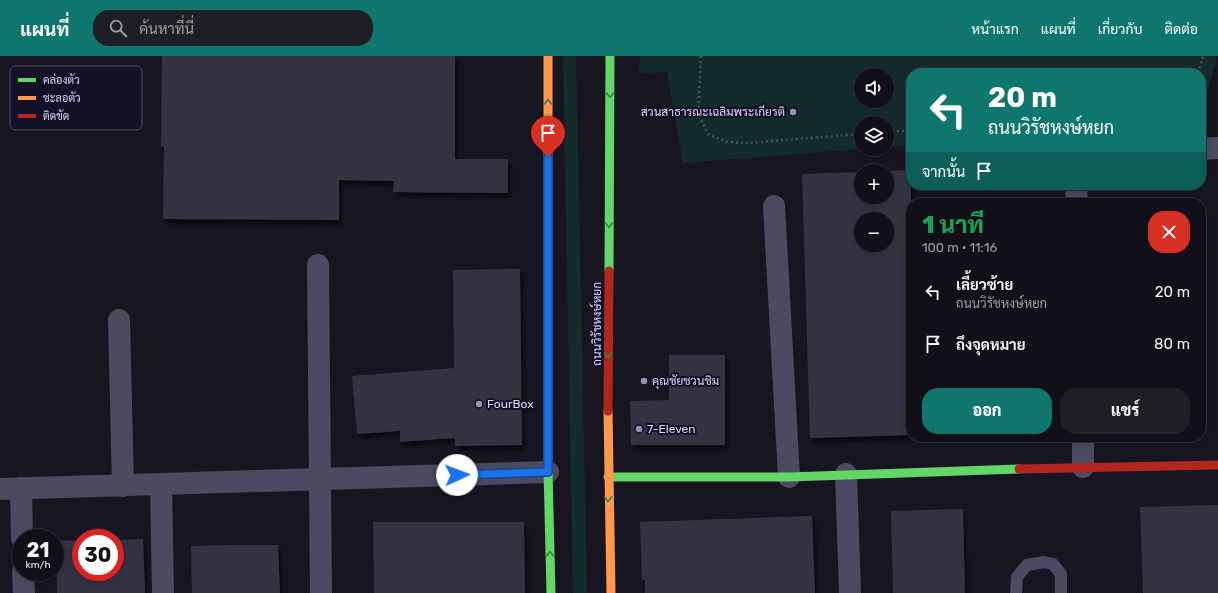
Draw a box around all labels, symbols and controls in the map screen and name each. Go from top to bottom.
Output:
search box [93,10,373,46]
icon: search [107,17,129,39]
text: แผนที่ [20,18,69,41]
text: ค้นหาที่นี่ [139,20,194,38]
text: หน้าแรก [971,21,1019,38]
text: แผนที่ [1041,21,1076,38]
text: เกี่ยวกับ [1098,21,1142,38]
text: ติดต่อ [1164,21,1198,38]
legend [10,66,142,130]
map controls [854,68,894,252]
button: sound [854,68,894,108]
text: คล่องตัว [43,73,80,87]
text: 20 m [988,81,1057,114]
icon: left [922,84,974,136]
text: ชะลอตัว [43,91,81,105]
one-way arrow [606,92,614,98]
one-way arrow [544,99,552,105]
place label: สวนสาธารณะเฉลิมพระเกียรติ [641,104,785,119]
marker: สวนสาธารณะเฉลิมพระเกียรติ [788,107,798,117]
text: ติดขัด [43,109,69,123]
pin [531,116,565,157]
button: layers [854,116,894,156]
text: ถนนวิรัชหงษ์หยก [988,117,1114,139]
icon: arrive [537,122,559,144]
icon: arrive [973,160,995,182]
text: จากนั้น [922,163,965,181]
button: + [854,164,894,204]
text: 1 นาที [922,211,984,239]
button: close [1148,211,1190,253]
button: − [854,212,894,252]
one-way arrow [605,222,613,228]
text: 100 m · 11:16 [922,240,997,255]
text: เลี้ยวซ้าย [956,276,1013,294]
icon: left [922,281,944,303]
street label: ถนนวิรัชหงษ์หยก [589,282,604,366]
text: 20 m [1155,283,1190,301]
text: ถนนวิรัชหงษ์หยก [956,296,1047,311]
icon: arrive [922,333,944,355]
text: 80 m [1154,335,1190,353]
text: ถึงจุดหมาย [956,336,1026,354]
one-way arrow [604,352,612,358]
place label: คุณชัยชวนชิม [652,374,719,390]
marker: คุณชัยชวนชิม [639,376,649,386]
button: ออก [922,388,1052,434]
button: แชร์ [1060,388,1190,434]
place label: FourBox [487,397,534,411]
marker: FourBox [474,399,484,409]
place label: 7-Eleven [647,422,696,436]
marker: 7-Eleven [634,424,644,434]
position arrow [436,454,478,496]
one-way arrow [604,496,613,502]
speed limit sign: 30 [72,529,124,581]
text: 21 [27,538,49,562]
one-way arrow [546,551,554,557]
text: km/h [26,559,50,571]

